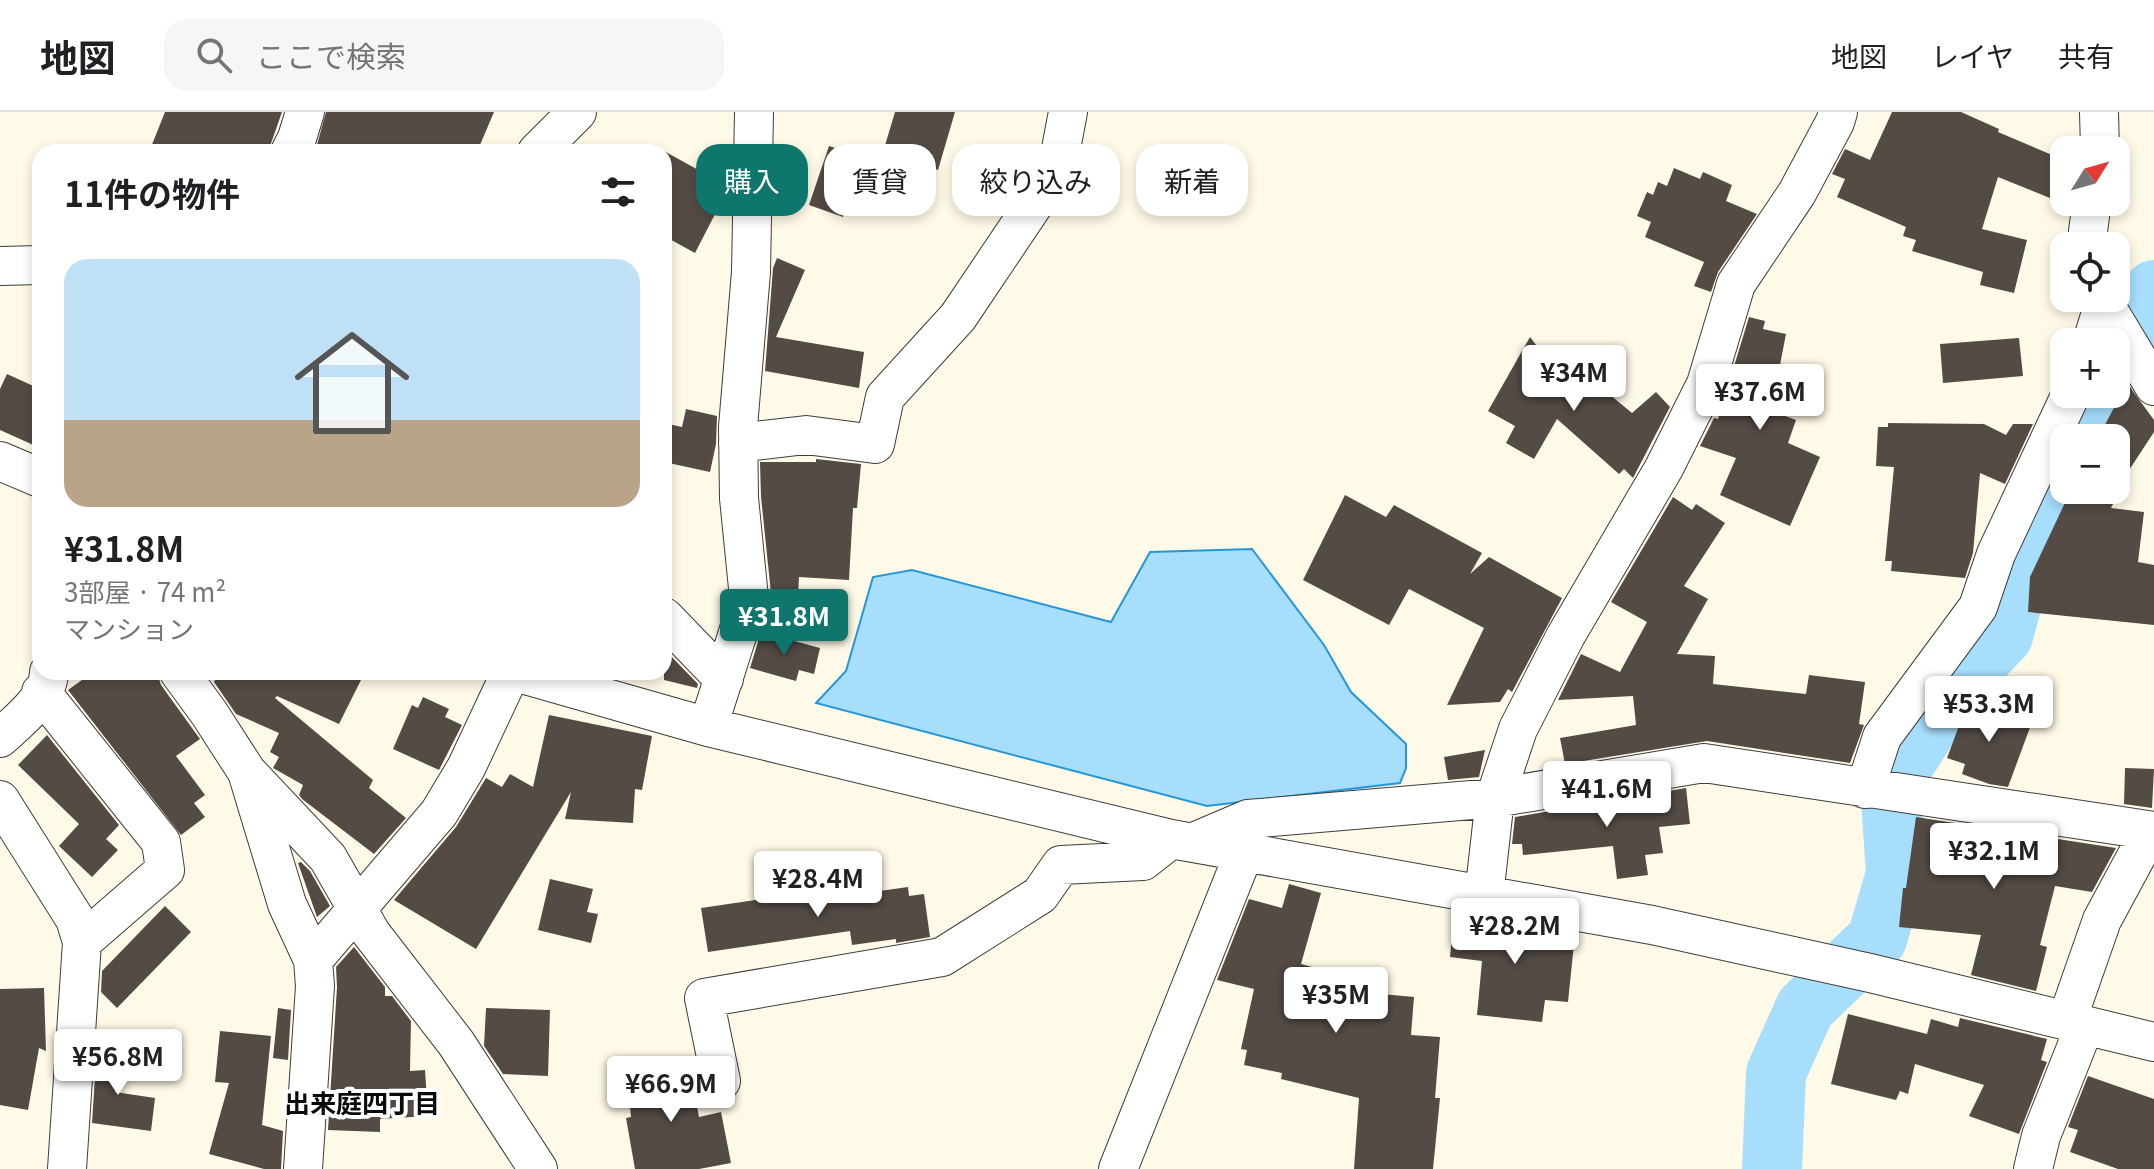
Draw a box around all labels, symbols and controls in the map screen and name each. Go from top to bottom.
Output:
search box [164,19,724,91]
text: 地図 [40,28,116,83]
icon: search [192,33,236,77]
text: ここで検索 [256,33,406,77]
text: 地図 [1831,35,1887,75]
text: レイヤ [1931,35,2014,75]
text: 共有 [2058,35,2114,75]
north arrow [2050,136,2130,216]
map controls [2050,136,2130,504]
chip: 購入 [696,144,808,216]
chip: 賃貸 [824,144,936,216]
chip: 絞り込み [952,144,1120,216]
chip: 新着 [1136,144,1248,216]
text: 11件の物件 [64,168,240,217]
icon: filters [596,170,640,214]
button: locate [2050,232,2130,312]
icon: home [280,311,424,455]
button: + [2050,328,2130,408]
pin: ¥34M [1527,345,1621,413]
text: ¥34M [1540,352,1608,389]
pin: ¥37.6M [1695,364,1825,432]
text: ¥37.6M [1714,371,1806,408]
button: − [2050,424,2130,504]
text: ¥31.8M [64,523,184,572]
text: 3部屋 · 74 m² [64,572,226,609]
pin: ¥31.8M [719,589,849,657]
text: ¥31.8M [738,596,830,633]
text: マンション [64,609,194,646]
pin: ¥53.3M [1924,676,2054,744]
text: ¥53.3M [1943,683,2035,720]
pin: ¥41.6M [1542,761,1672,829]
text: ¥41.6M [1561,768,1653,805]
pin: ¥32.1M [1929,823,2059,891]
text: ¥32.1M [1948,830,2040,867]
pin: ¥28.4M [753,851,883,919]
text: ¥28.4M [772,858,864,895]
pin: ¥28.2M [1450,898,1580,966]
text: ¥28.2M [1469,905,1561,942]
pin: ¥35M [1289,967,1383,1035]
text: ¥35M [1302,974,1370,1011]
pin: ¥56.8M [53,1029,183,1097]
text: ¥56.8M [72,1036,164,1073]
pin: ¥66.9M [606,1056,736,1124]
text: ¥66.9M [625,1063,717,1100]
district label: 出来庭四丁目 [284,1083,440,1120]

